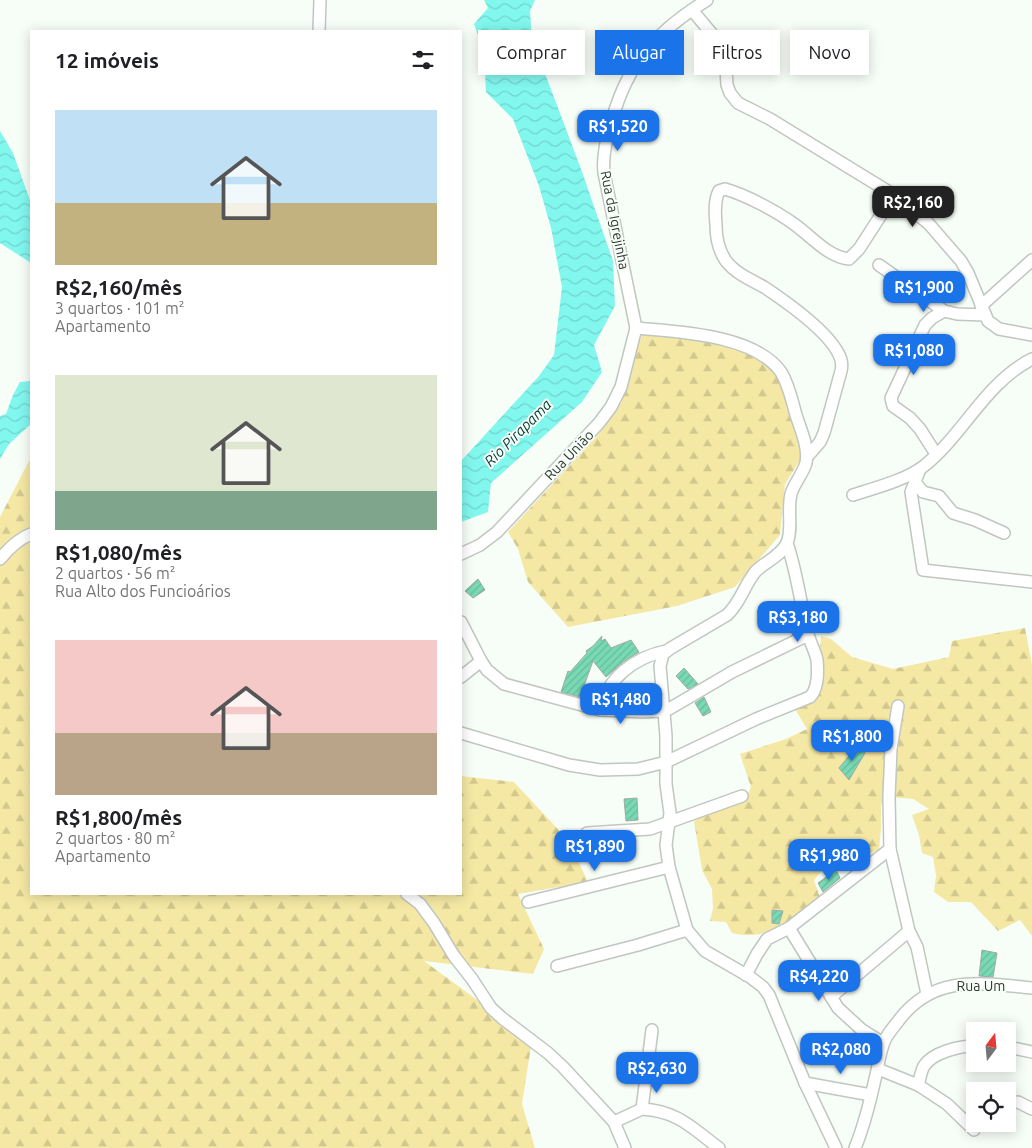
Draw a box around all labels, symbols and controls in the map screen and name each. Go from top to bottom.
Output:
chip: Comprar [478,30,585,75]
chip: Alugar [595,30,684,75]
chip: Filtros [694,30,780,75]
chip: Novo [790,30,869,75]
icon: filters [409,46,437,74]
text: 12 imóveis [55,48,159,72]
pin: R$1,520 [572,110,664,152]
text: R$1,520 [588,117,648,135]
icon: home [201,143,291,233]
street label: Rua da Igrejinha [598,169,632,271]
pin: R$2,160 [867,186,959,228]
text: R$2,160 [883,193,943,211]
pin: R$1,900 [878,270,970,313]
text: R$2,160/mês [55,275,182,299]
text: R$1,900 [894,278,954,296]
text: 3 quartos · 101 m² [55,299,185,317]
text: Apartamento [55,317,151,335]
pin: R$1,080 [868,334,960,376]
text: R$1,080 [884,341,944,359]
water label: Rio Pirapama [481,396,555,470]
icon: home [201,408,291,498]
street label: Rua União [541,427,597,483]
text: R$1,080/mês [55,540,182,564]
text: 2 quartos · 56 m² [55,564,176,582]
text: Rua Alto dos Funcioários [55,582,231,600]
pin: R$3,180 [752,600,844,643]
text: R$3,180 [768,608,828,626]
icon: home [201,673,291,763]
pin: R$1,480 [575,682,667,725]
text: R$1,480 [591,690,651,708]
pin: R$1,800 [806,720,898,762]
text: R$1,800 [822,727,882,745]
text: R$1,800/mês [55,805,182,829]
text: 2 quartos · 80 m² [55,829,176,847]
pin: R$1,890 [549,830,641,872]
text: R$1,890 [565,837,625,855]
pin: R$1,980 [783,838,875,881]
text: R$1,980 [799,846,859,864]
text: Apartamento [55,847,151,865]
pin: R$4,220 [773,960,865,1002]
text: R$4,220 [789,967,849,985]
street label: Rua Um [957,978,1005,994]
north arrow [966,1022,1016,1072]
map controls [966,1022,1016,1132]
pin: R$2,080 [795,1032,887,1075]
text: R$2,080 [811,1040,871,1058]
pin: R$2,630 [611,1052,703,1094]
text: R$2,630 [627,1059,687,1077]
button: locate [966,1082,1016,1132]

